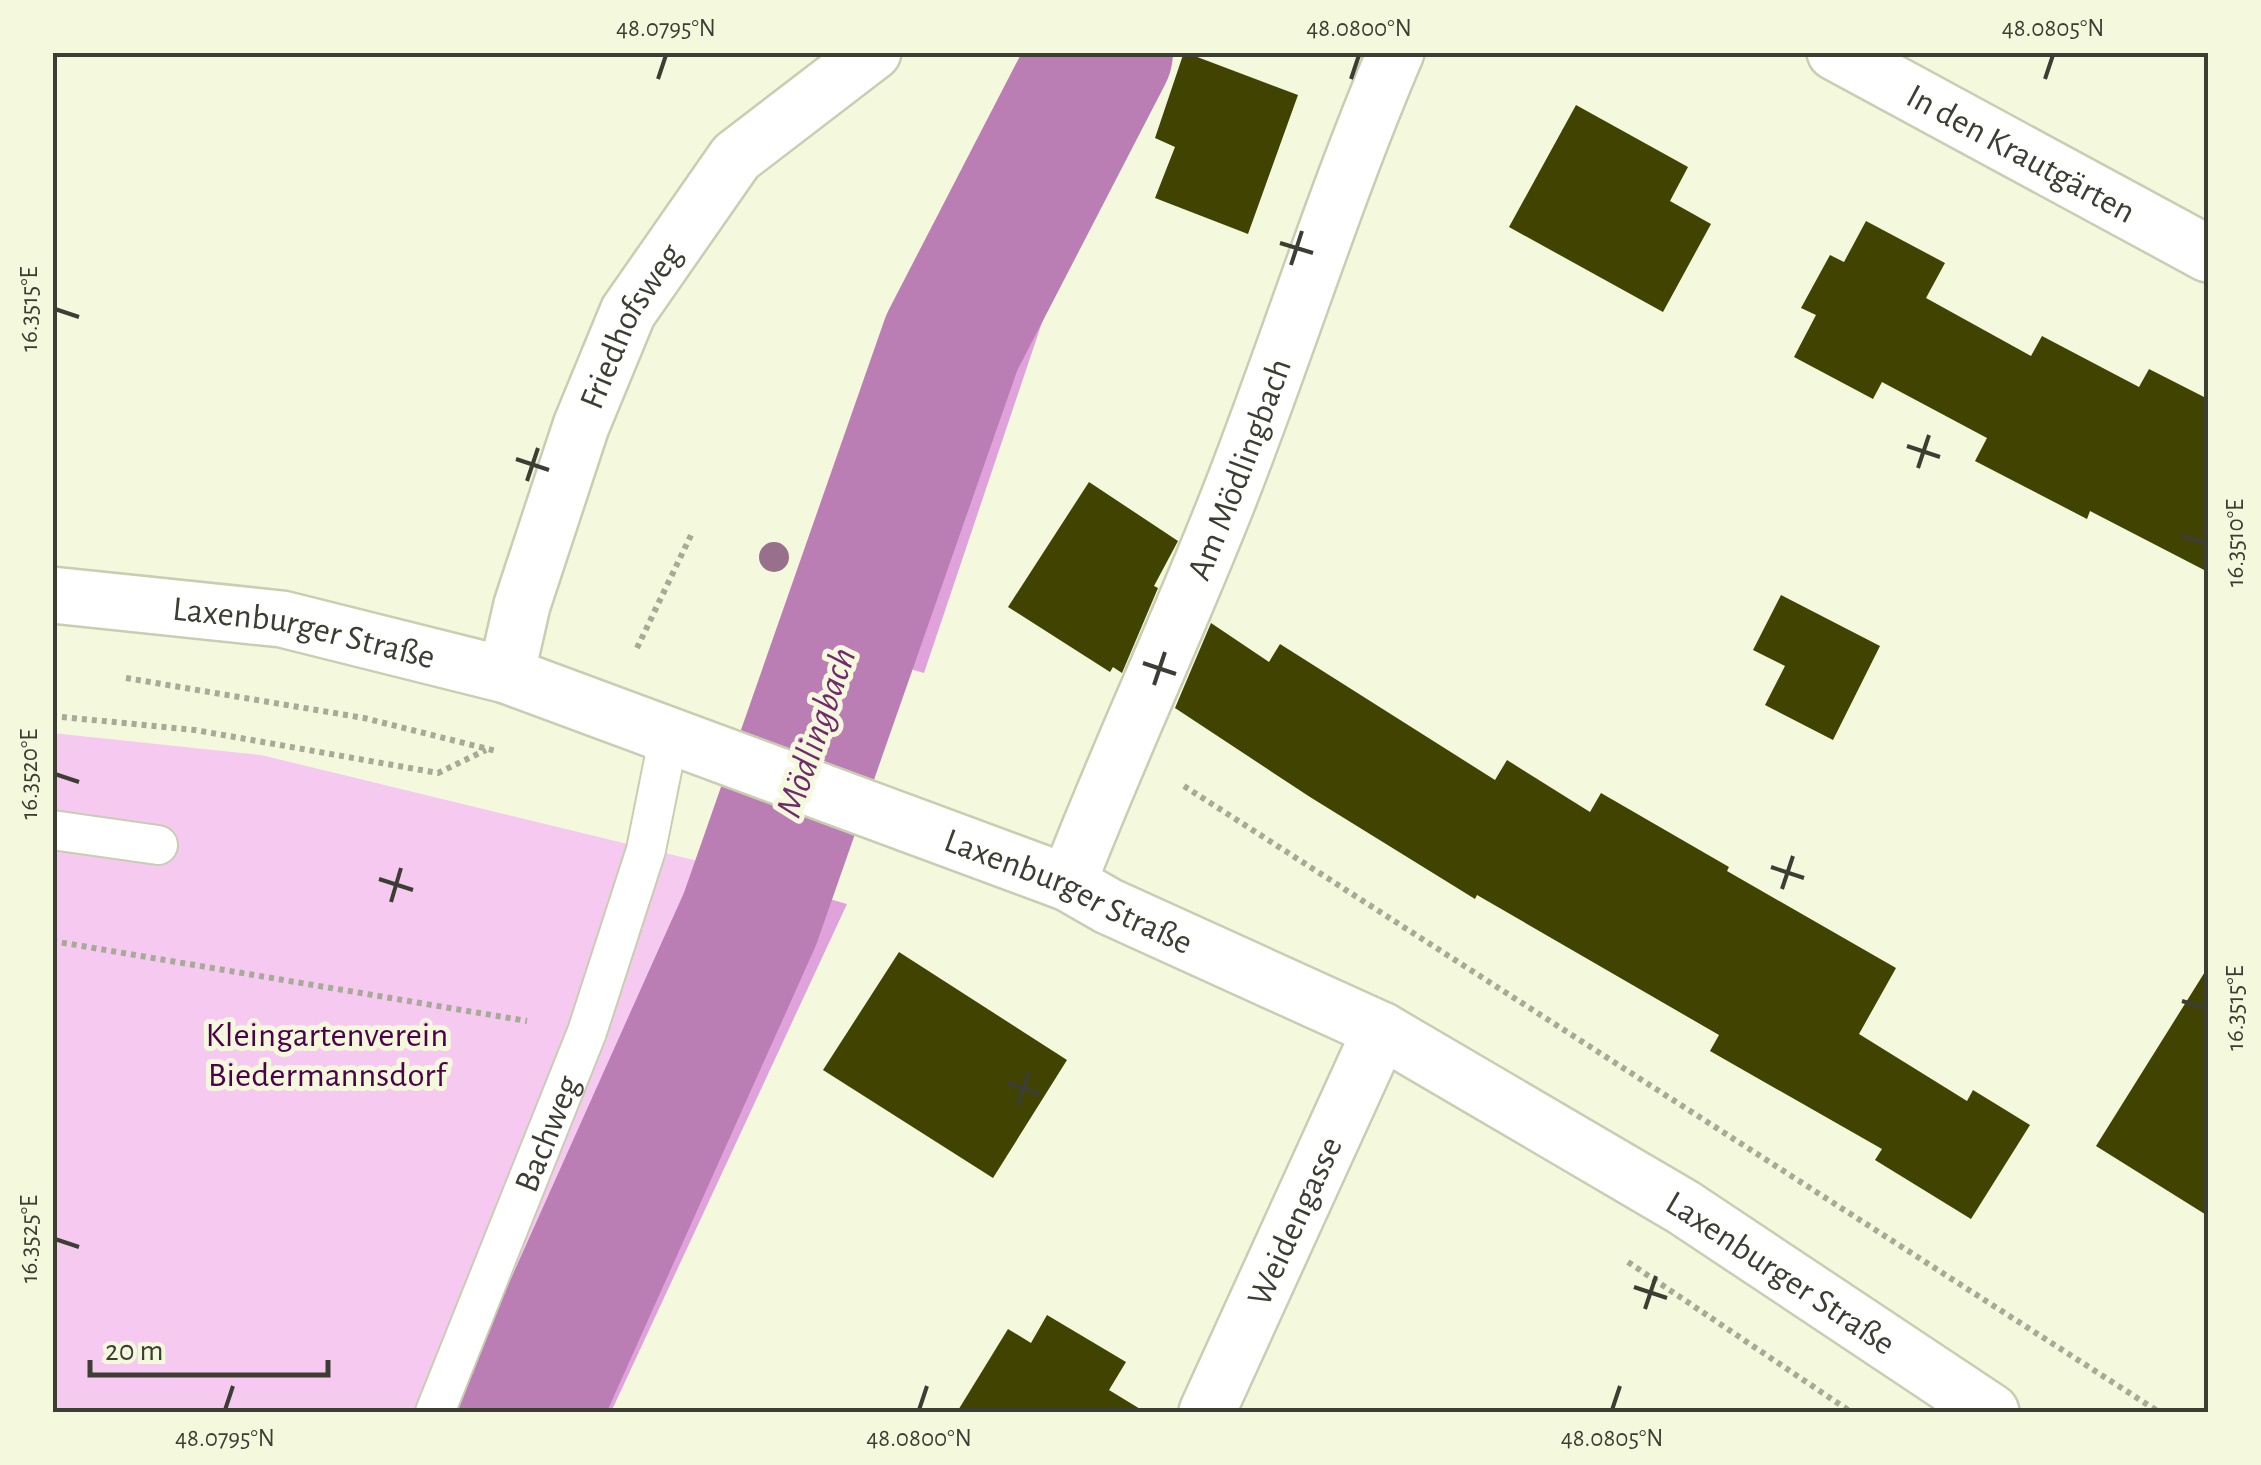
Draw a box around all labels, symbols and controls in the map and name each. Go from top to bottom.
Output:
text: 48.0795°N [616,16,716,41]
text: 48.0800°N [1306,16,1412,41]
text: 48.0805°N [2002,16,2104,41]
street label: In den Krautgärten [1901,78,2141,230]
street label: Friedhofsweg [574,238,689,414]
text: 16.3515°E [17,266,42,352]
street label: Am Mödlingbach [1181,354,1298,585]
text: 16.3510°E [2223,499,2248,587]
street label: Laxenburger Straße [171,592,438,676]
water label: Mödlingbach [770,643,864,822]
text: 16.3520°E [17,729,42,819]
street label: Laxenburger Straße [940,823,1197,961]
text: 16.3515°E [2223,965,2248,1051]
park label: Kleingartenverein Biedermannsdorf [206,1018,449,1093]
street label: Bachweg [509,1071,587,1197]
street label: Weidengasse [1242,1132,1349,1311]
street label: Laxenburger Straße [1660,1185,1901,1362]
text: 16.3525°E [17,1195,42,1283]
scale bar [90,1315,328,1377]
text: 20 m [105,1336,163,1366]
text: 48.0795°N [175,1426,275,1451]
text: 48.0800°N [866,1426,972,1451]
text: 48.0805°N [1561,1426,1663,1451]

